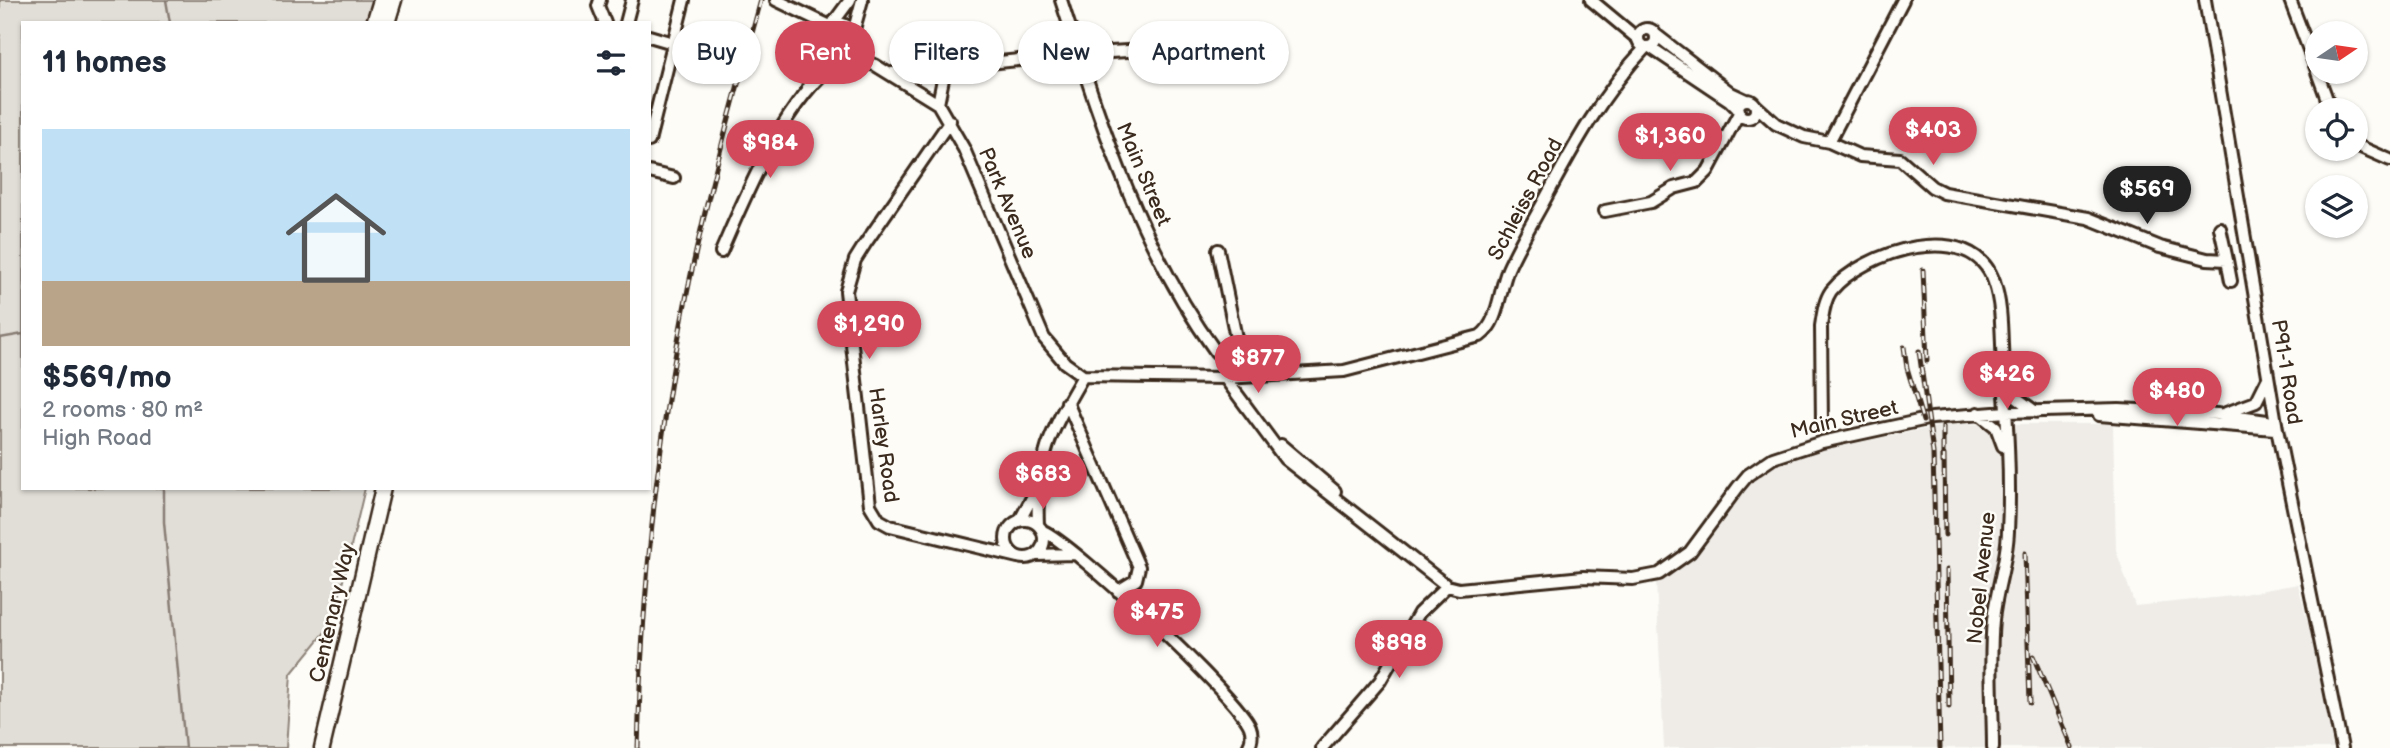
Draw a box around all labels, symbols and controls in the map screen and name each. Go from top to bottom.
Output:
chip: Buy [672,21,761,84]
chip: Rent [775,21,875,84]
chip: Filters [889,21,1004,84]
chip: New [1018,21,1114,84]
chip: Apartment [1128,21,1289,84]
north arrow [2305,21,2368,84]
map controls [2305,21,2368,238]
icon: filters [592,44,630,82]
text: 11 homes [42,45,166,81]
button: locate [2305,98,2368,161]
pin: $403 [1892,108,1974,167]
pin: $1,360 [1613,114,1727,173]
text: $403 [1905,116,1961,144]
street label: Main Street [1111,119,1177,230]
pin: $984 [729,120,811,180]
text: $1,360 [1634,122,1706,150]
text: $984 [742,129,798,157]
street label: Schleiss Road [1483,134,1568,265]
street label: Park Avenue [973,144,1042,263]
pin: $569 [2106,166,2188,226]
icon: home [273,175,399,301]
text: $569 [2119,175,2175,203]
button: layers [2305,175,2368,238]
pin: $1,290 [812,302,926,361]
text: $1,290 [833,310,905,338]
street label: P91-1 Road [2266,318,2307,426]
pin: $877 [1217,336,1299,395]
text: $877 [1231,344,1285,372]
pin: $426 [1966,352,2048,411]
text: $569/mo [42,360,172,396]
text: $426 [1979,360,2035,388]
pin: $480 [2136,368,2218,428]
text: $480 [2149,377,2205,405]
street label: Harley Road [863,386,904,504]
street label: Main Street [1788,395,1901,444]
text: 2 rooms · 80 m² [42,396,203,424]
text: High Road [42,424,152,452]
pin: $683 [1002,452,1084,511]
text: $683 [1015,460,1071,488]
street label: Nobel Avenue [1962,511,2001,645]
street label: Centenary Way [304,541,361,685]
pin: $475 [1116,590,1198,649]
text: $475 [1130,598,1184,626]
pin: $898 [1358,620,1440,680]
text: $898 [1371,629,1427,657]

